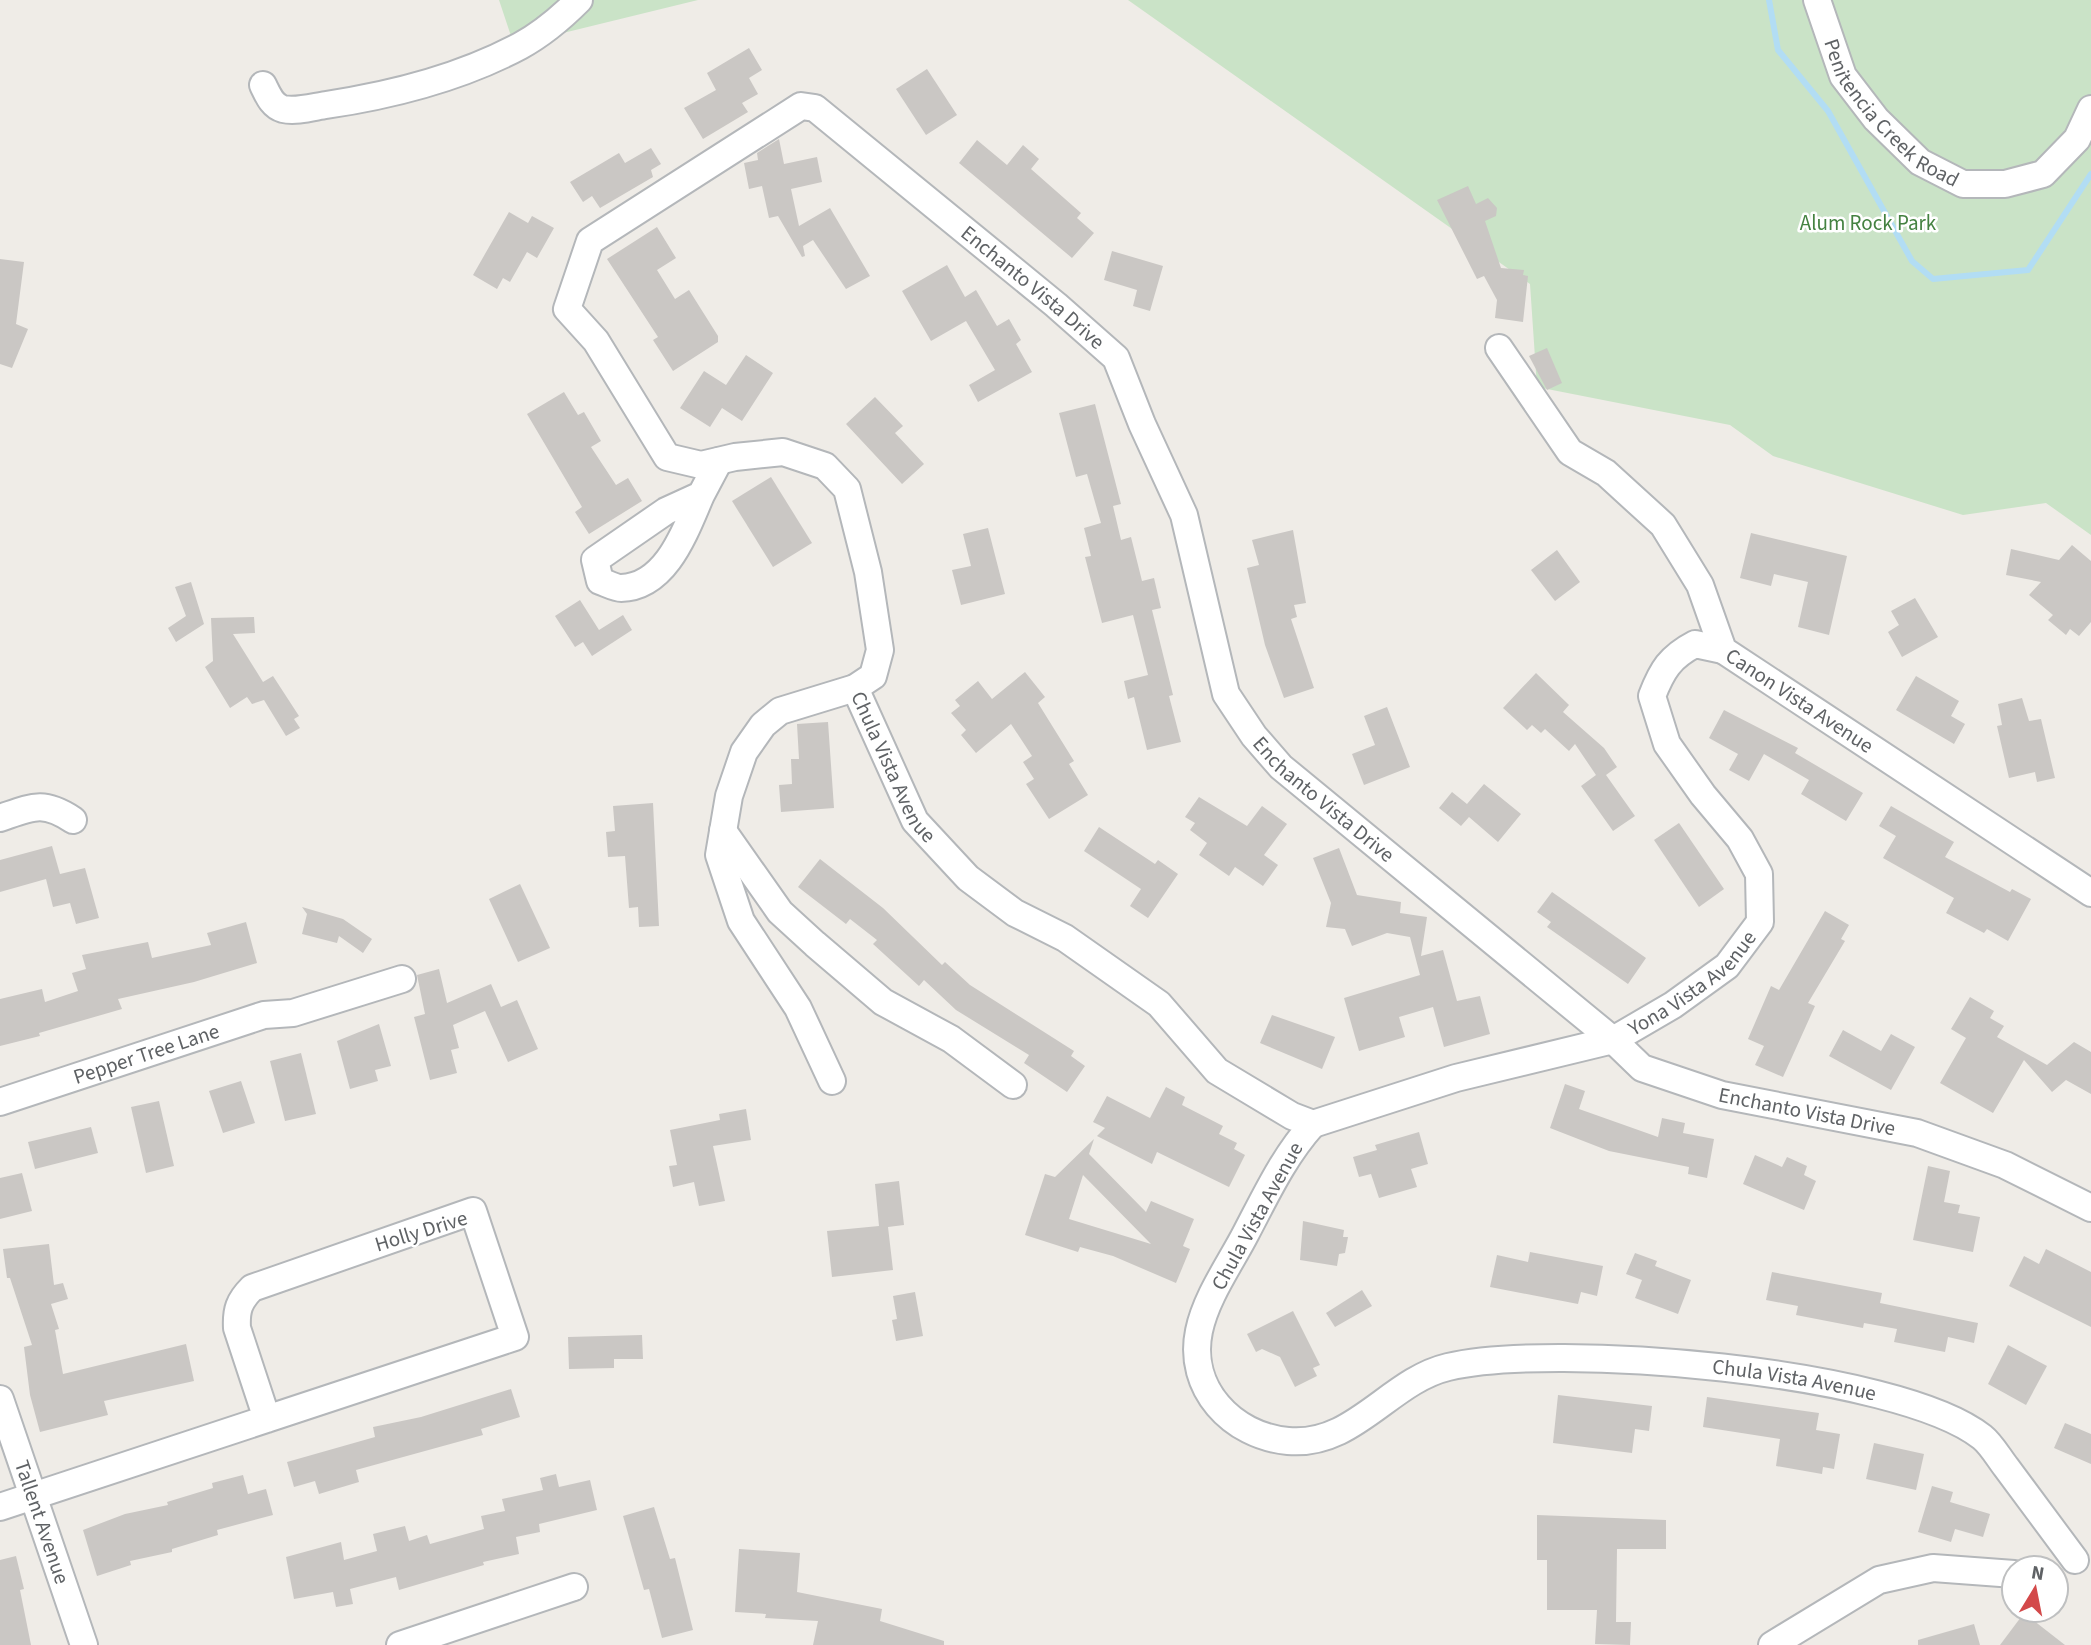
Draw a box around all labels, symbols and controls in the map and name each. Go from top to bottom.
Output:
street label: Penitencia Creek Road [1816,35,1964,195]
park label: Alum Rock Park [1800,208,1937,238]
street label: Enchanto Vista Drive [954,218,1111,356]
street label: Canon Vista Avenue [1720,641,1880,760]
street label: Chula Vista Avenue [843,687,943,849]
street label: Enchanto Vista Drive [1246,730,1401,869]
street label: Yona Vista Avenue [1621,924,1764,1044]
street label: Pepper Tree Lane [69,1016,223,1092]
street label: Enchanto Vista Drive [1716,1080,1898,1143]
street label: Chula Vista Avenue [1204,1136,1310,1296]
street label: Holly Drive [371,1203,471,1259]
street label: Chula Vista Avenue [1711,1351,1879,1408]
street label: Tallent Avenue [7,1456,77,1588]
north arrow [2000,1554,2070,1624]
text: N [2029,1559,2046,1588]

